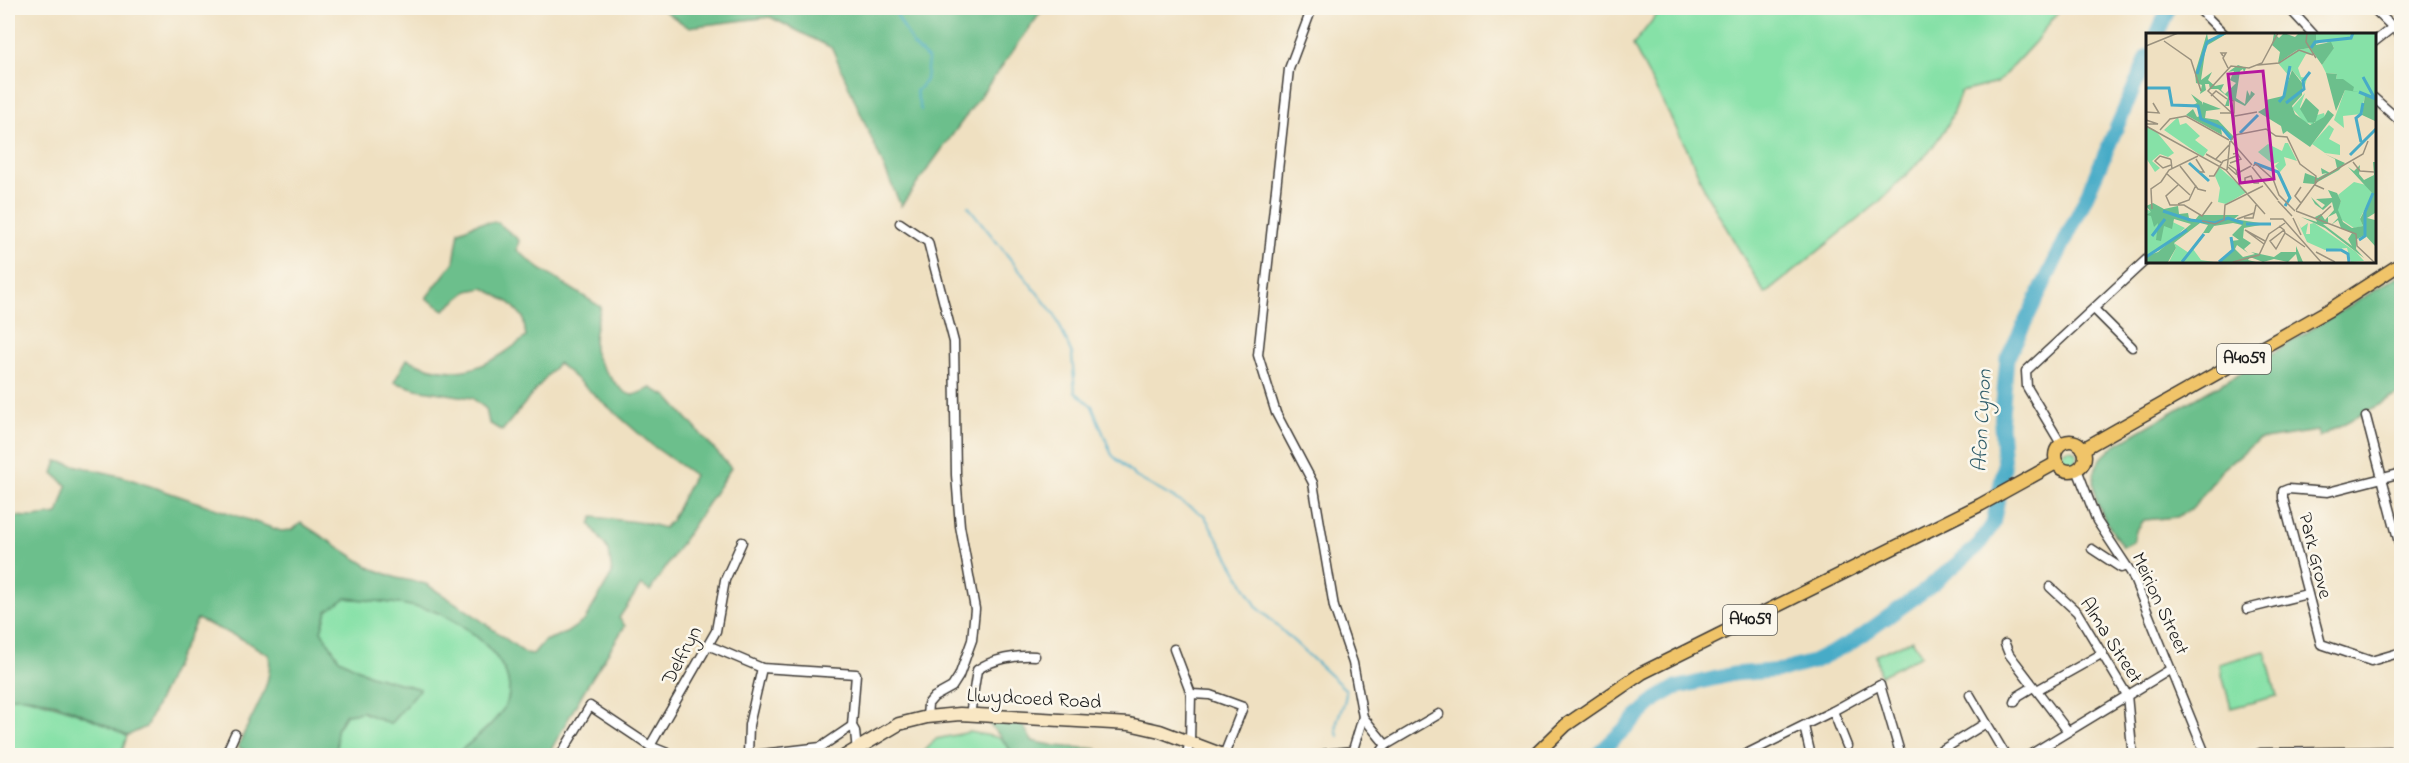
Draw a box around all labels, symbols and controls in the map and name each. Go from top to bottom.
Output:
inset map [2146,33,2376,262]
road number: A4059 [2217,344,2271,374]
water label: Afon Cynon [1965,368,2001,473]
street label: Park Grove [2289,510,2339,602]
street label: Meirion Street [2123,548,2196,660]
street label: Alma Street [2071,592,2149,690]
road number: A4059 [1723,605,1777,635]
street label: Delfryn [655,621,711,691]
street label: Llwydcoed Road [966,682,1102,718]

